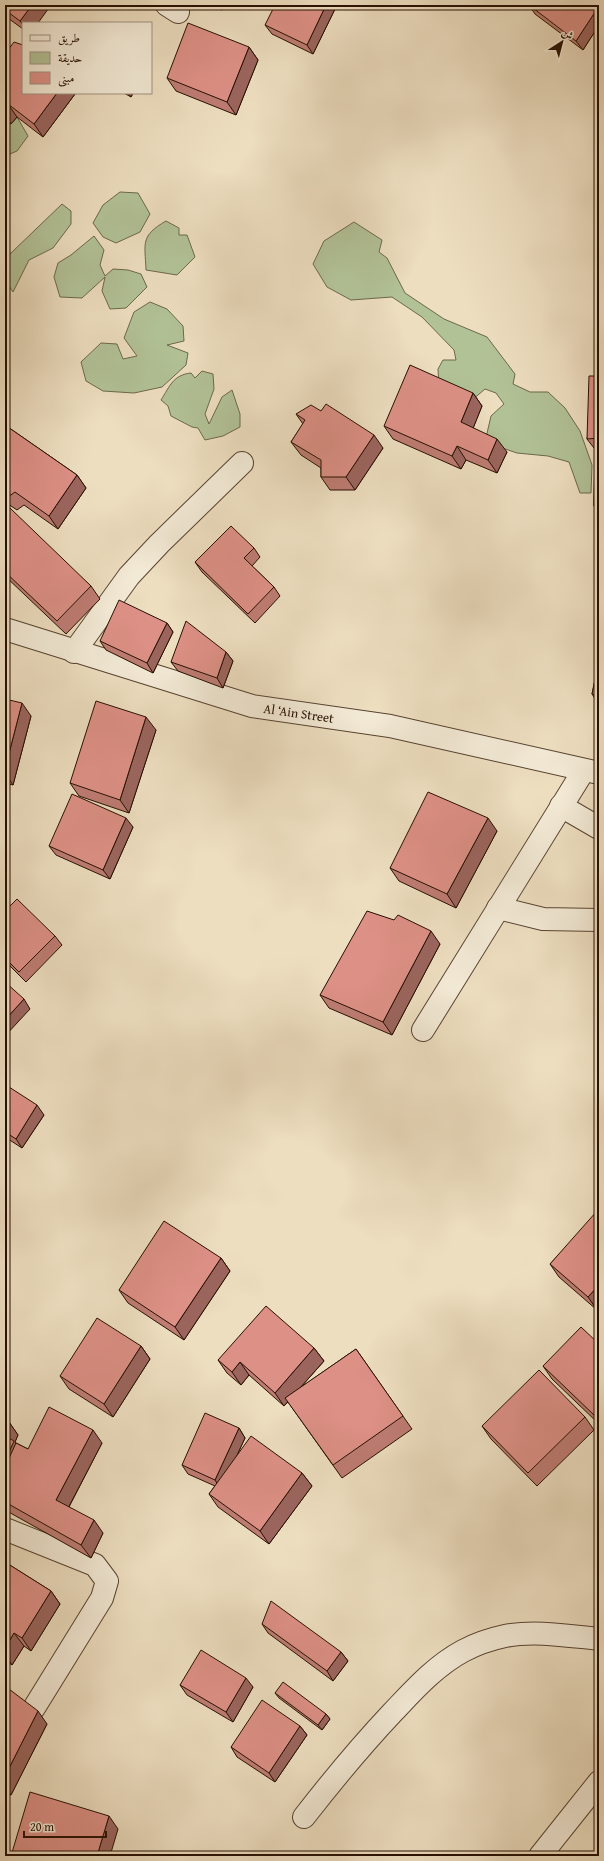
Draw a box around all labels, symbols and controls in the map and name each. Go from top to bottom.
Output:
legend [22,22,152,94]
north arrow [542,22,582,62]
text: ش [559,24,577,44]
text: طريق [58,29,80,46]
text: حديقة [58,49,82,66]
text: مبنى [58,69,74,87]
street label: Al ‘Ain Street [262,699,336,728]
scale bar [24,1813,106,1839]
text: 20 m [30,1818,54,1835]

